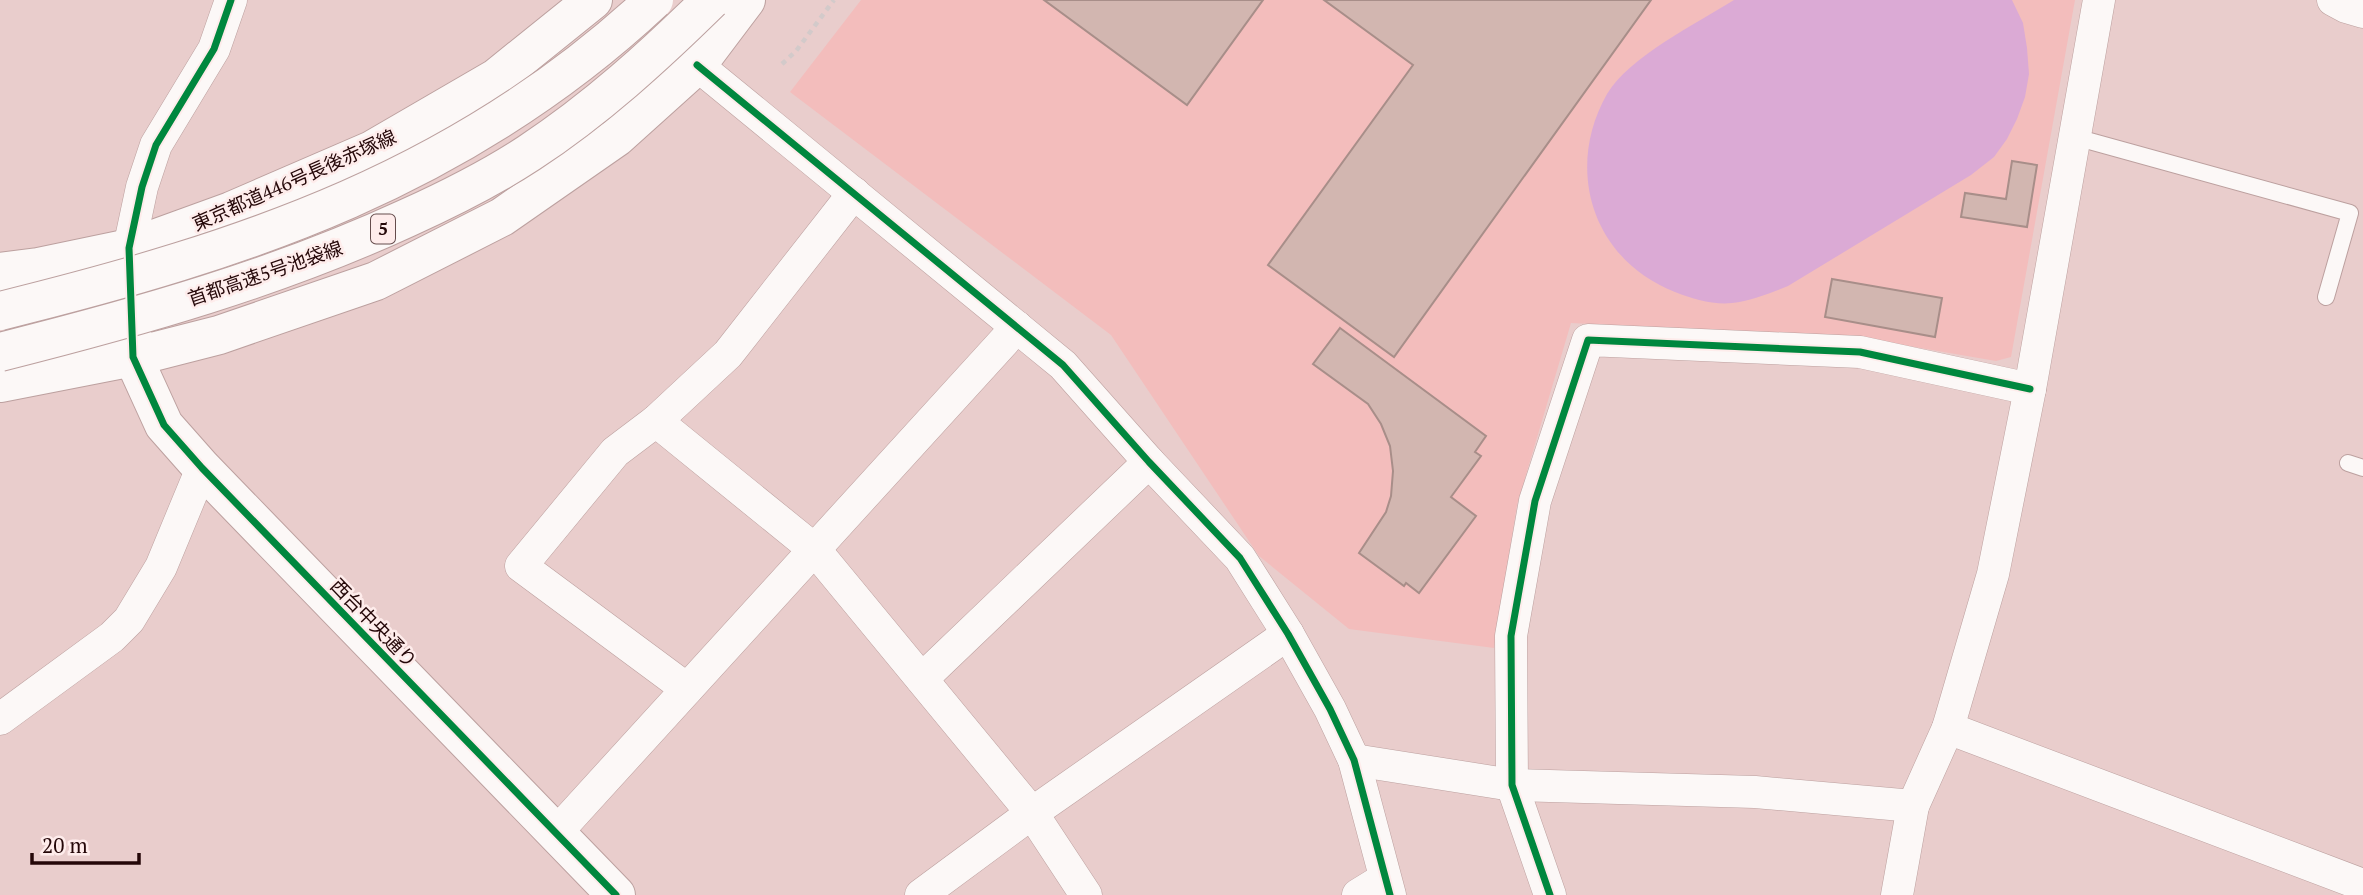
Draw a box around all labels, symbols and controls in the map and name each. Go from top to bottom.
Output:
street label: 東京都道446号長後赤塚線 [188,123,400,236]
road number: 5 [371,214,395,244]
street label: 首都高速5号池袋線 [184,234,346,311]
street label: 西台中央通り [326,573,423,672]
scale bar [32,822,138,866]
text: 20 m [42,831,88,859]

